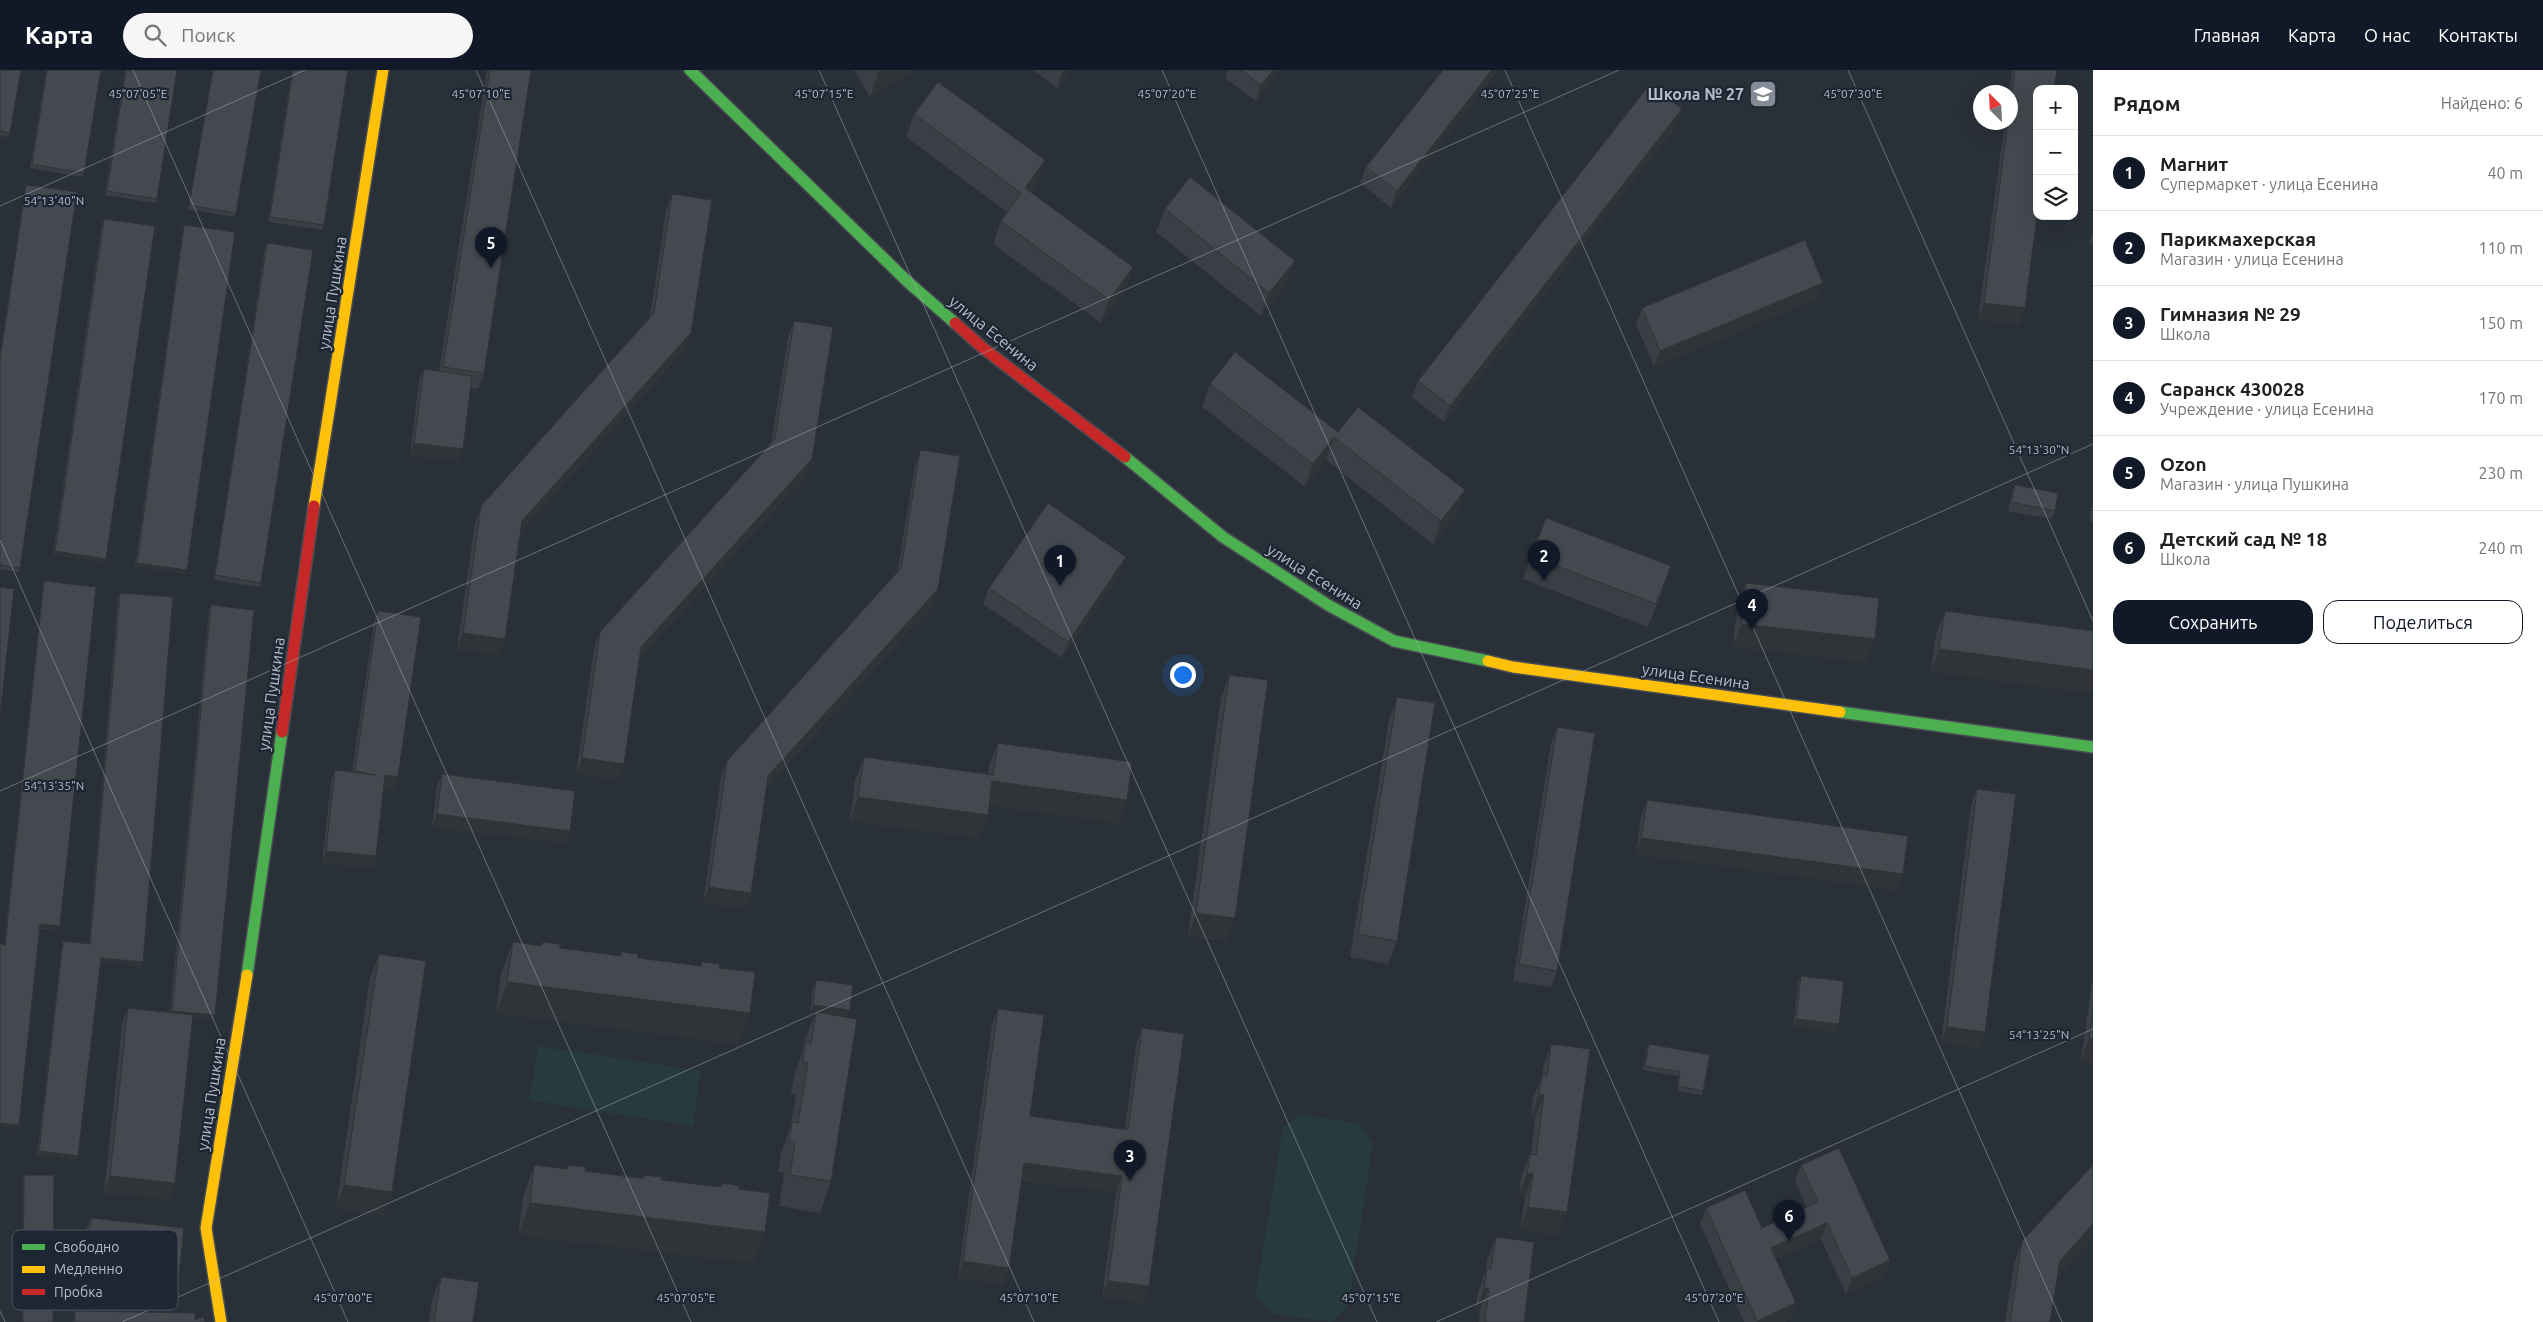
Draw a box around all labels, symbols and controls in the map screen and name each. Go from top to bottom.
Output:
search box [123,13,473,58]
icon: search [141,21,169,49]
text: Карта [25,22,93,49]
text: Поиск [181,24,235,46]
text: Главная [2194,25,2260,45]
text: Карта [2288,25,2336,45]
text: О нас [2364,25,2410,45]
text: Контакты [2438,25,2518,45]
school or university icon: Школа № 27 [1748,79,1778,109]
place label: Школа № 27 [1648,85,1744,103]
north arrow [1973,85,2018,130]
map controls [2033,85,2078,220]
button: + [2033,85,2078,130]
text: 45°07'05"E [109,87,168,100]
text: 45°07'10"E [452,87,511,100]
text: 45°07'15"E [795,87,854,100]
text: 45°07'20"E [1138,87,1197,100]
text: 45°07'25"E [1481,87,1540,100]
text: 45°07'30"E [1824,87,1883,100]
text: Рядом [2113,91,2181,115]
text: Найдено: 6 [2441,94,2523,112]
button: − [2033,130,2078,175]
text: Магнит [2160,153,2228,175]
text: 1 [2124,164,2134,182]
text: 40 m [2487,164,2523,182]
button: layers [2033,175,2078,220]
text: Супермаркет · улица Есенина [2160,175,2378,193]
text: 54°13'40"N [24,194,84,207]
pin: 5 [475,227,507,268]
text: Парикмахерская [2160,228,2316,250]
street label: улица Пушкина [314,235,350,351]
text: 2 [2124,239,2134,257]
text: 110 m [2478,239,2523,257]
text: Магазин · улица Есенина [2160,250,2344,268]
street label: улица Есенина [946,292,1042,374]
text: Гимназия № 29 [2160,303,2301,325]
text: 3 [2124,314,2134,332]
text: 150 m [2478,314,2523,332]
text: Школа [2160,325,2210,343]
text: Саранск 430028 [2160,378,2304,400]
text: 4 [2124,389,2134,407]
text: 170 m [2478,389,2523,407]
text: Учреждение · улица Есенина [2160,400,2374,418]
text: 54°13'30"N [2009,443,2069,456]
text: Ozon [2160,453,2207,475]
text: 5 [2124,464,2134,482]
text: 230 m [2478,464,2523,482]
text: Магазин · улица Пушкина [2160,475,2349,493]
text: Детский сад № 18 [2160,528,2327,550]
street label: улица Есенина [1264,539,1366,613]
text: 6 [2124,539,2134,557]
text: 240 m [2478,539,2523,557]
pin: 2 [1528,540,1560,581]
pin: 1 [1044,545,1076,586]
text: Школа [2160,550,2210,568]
pin: 4 [1736,589,1768,630]
button: Сохранить [2113,600,2313,644]
button: Поделиться [2323,600,2523,644]
street label: улица Пушкина [254,636,288,752]
street label: улица Есенина [1641,659,1751,693]
your location [1170,662,1196,688]
text: 54°13'35"N [24,779,84,792]
text: 54°13'25"N [2009,1028,2069,1041]
street label: улица Пушкина [193,1036,229,1152]
pin: 3 [1114,1140,1146,1181]
pin: 6 [1773,1200,1805,1241]
legend [12,1230,178,1310]
text: Свободно [54,1239,119,1255]
text: Медленно [54,1261,123,1277]
text: Пробка [54,1284,103,1300]
text: 45°07'00"E [314,1291,373,1304]
text: 45°07'05"E [657,1291,716,1304]
text: 45°07'10"E [1000,1291,1059,1304]
text: 45°07'15"E [1342,1291,1401,1304]
text: 45°07'20"E [1685,1291,1744,1304]

